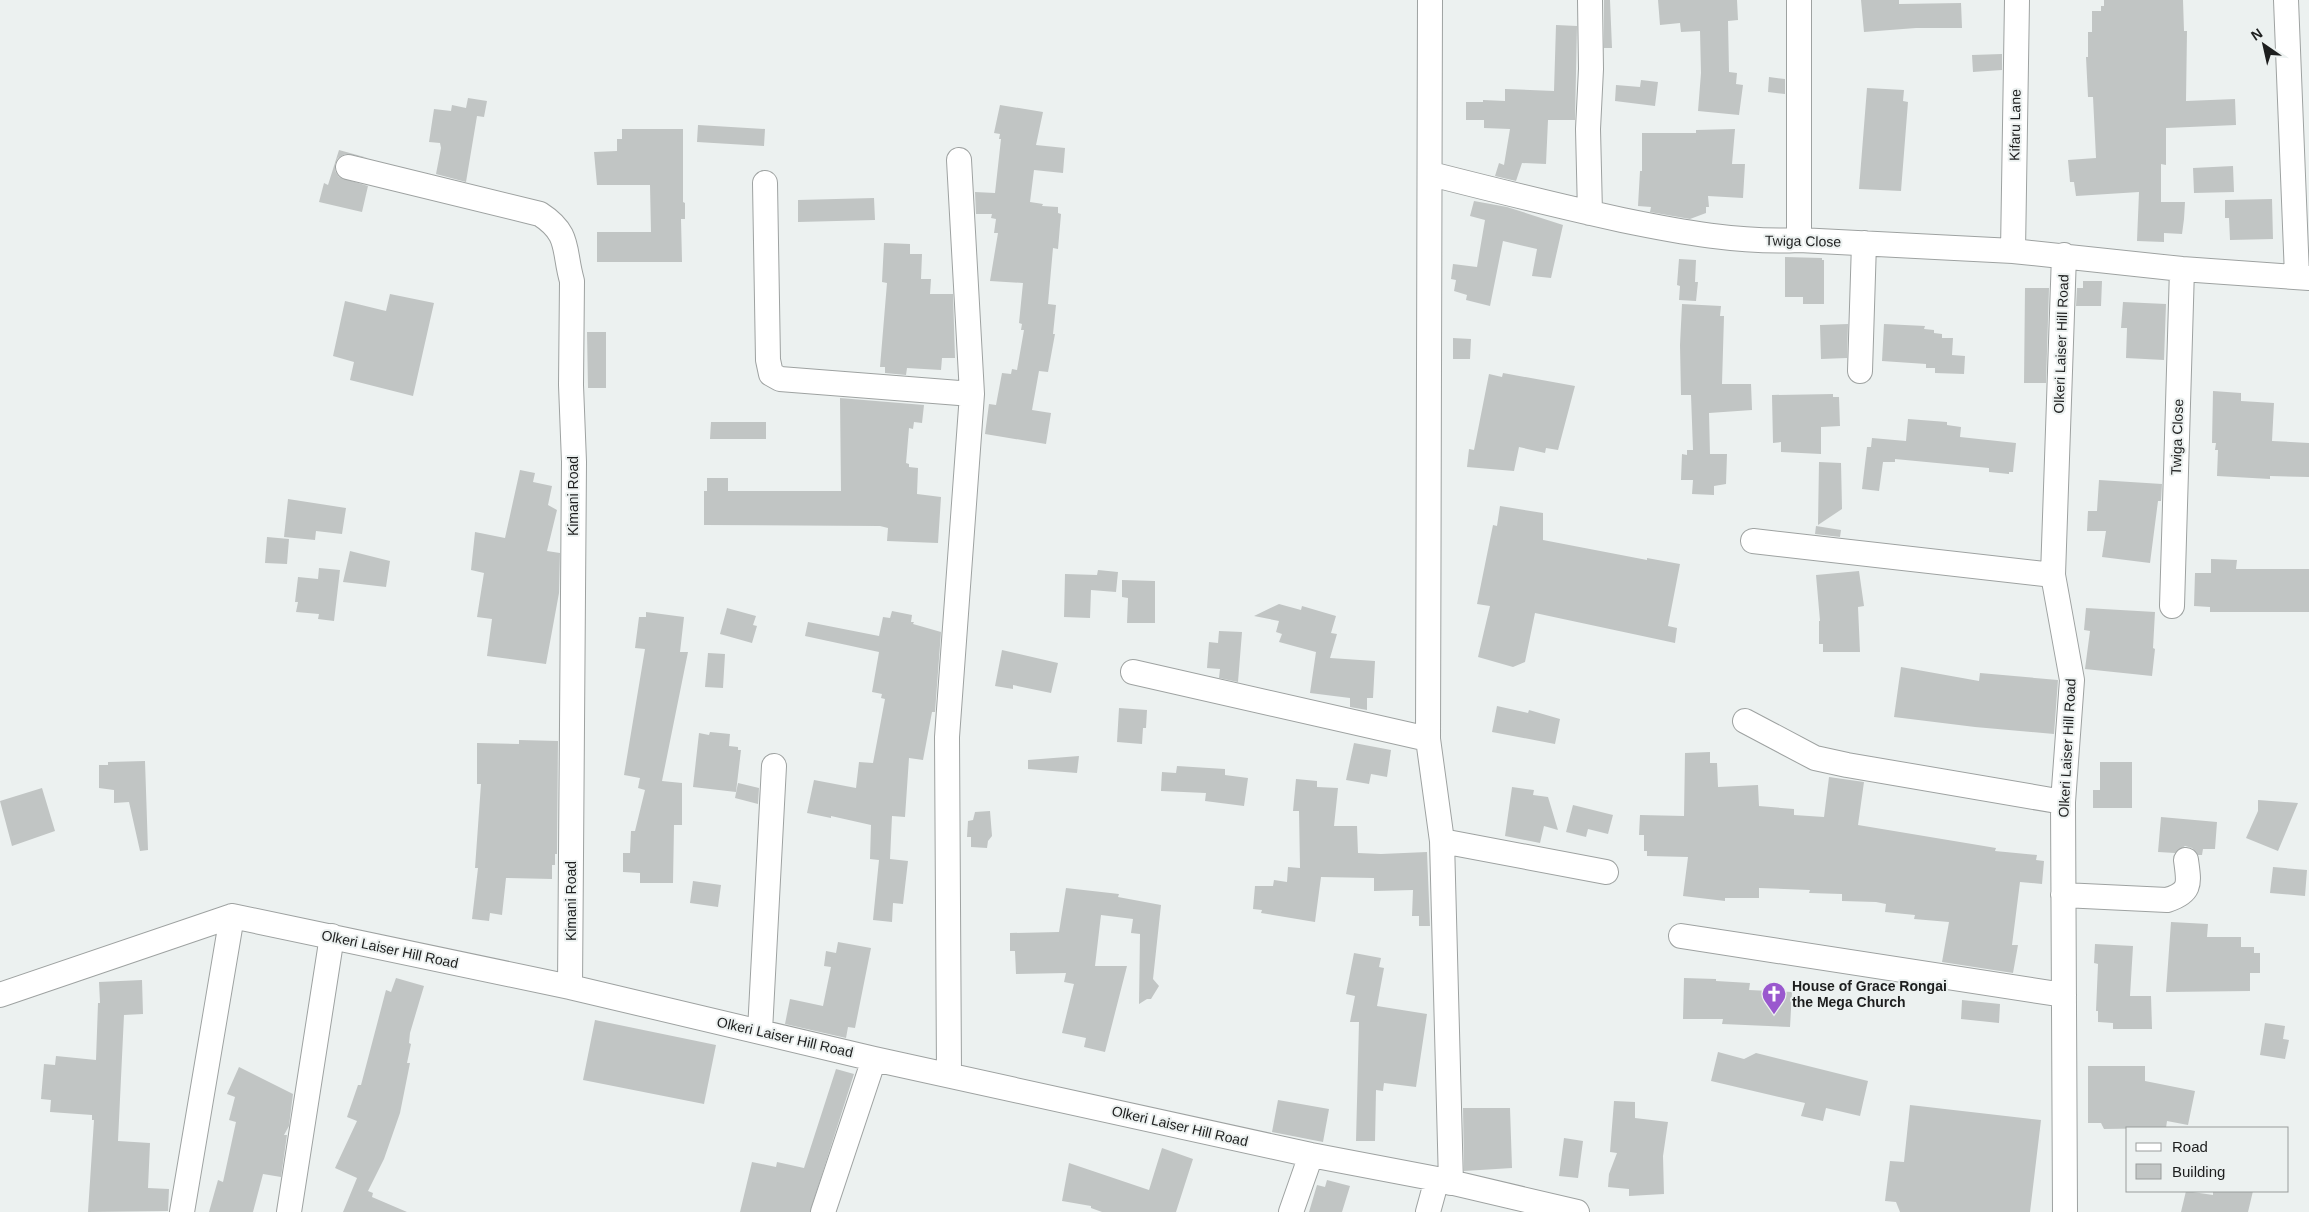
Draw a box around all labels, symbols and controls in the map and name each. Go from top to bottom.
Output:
north arrow [2239,20,2289,70]
text: N [2248,25,2265,44]
street label: Kifaru Lane [2006,89,2024,161]
street label: Twiga Close [1765,232,1841,250]
street label: Olkeri Laiser Hill Road [2051,274,2071,414]
street label: Twiga Close [2168,398,2186,475]
street label: Kimani Road [565,456,581,536]
street label: Olkeri Laiser Hill Road [2055,678,2079,818]
street label: Kimani Road [563,861,579,941]
street label: Olkeri Laiser Hill Road [320,927,460,971]
place label: House of Grace Rongai the Mega Church [1792,978,1947,1010]
church icon: House of Grace Rongai the Mega Church [1761,981,1787,1015]
street label: Olkeri Laiser Hill Road [715,1014,855,1060]
street label: Olkeri Laiser Hill Road [1110,1103,1250,1149]
legend [2126,1127,2289,1192]
text: Road [2172,1138,2208,1155]
text: Building [2172,1163,2225,1180]

